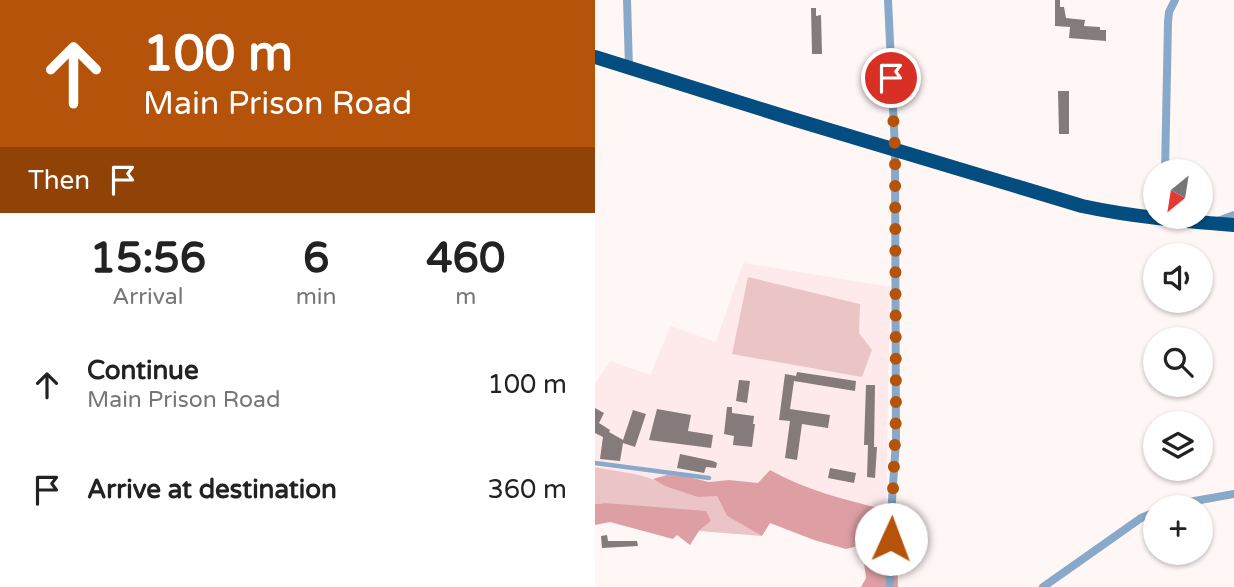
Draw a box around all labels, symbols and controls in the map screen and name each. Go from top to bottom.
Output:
text: 100 m [143,25,293,84]
icon: ahead [28,28,119,119]
pin [861,48,921,108]
icon: arrive [872,59,910,97]
text: Main Prison Road [143,85,412,123]
north arrow [1143,159,1213,229]
map controls [1143,159,1213,565]
icon: arrive [104,161,142,199]
text: Then [28,165,90,196]
text: 15:56 [90,233,206,284]
text: 6 [303,233,329,284]
text: 460 [426,233,505,284]
button: sound [1143,243,1213,313]
text: Arrival [112,283,183,311]
text: min [296,283,337,311]
text: m [455,283,476,311]
button: search [1143,327,1213,397]
text: Continue [87,355,199,386]
icon: ahead [28,366,66,404]
text: 100 m [487,369,567,400]
text: Main Prison Road [87,386,280,414]
button: layers [1143,411,1213,481]
icon: arrive [28,471,66,509]
text: Arrive at destination [87,474,337,505]
text: 360 m [487,474,567,505]
button: + [1143,495,1213,565]
position arrow [854,502,928,576]

